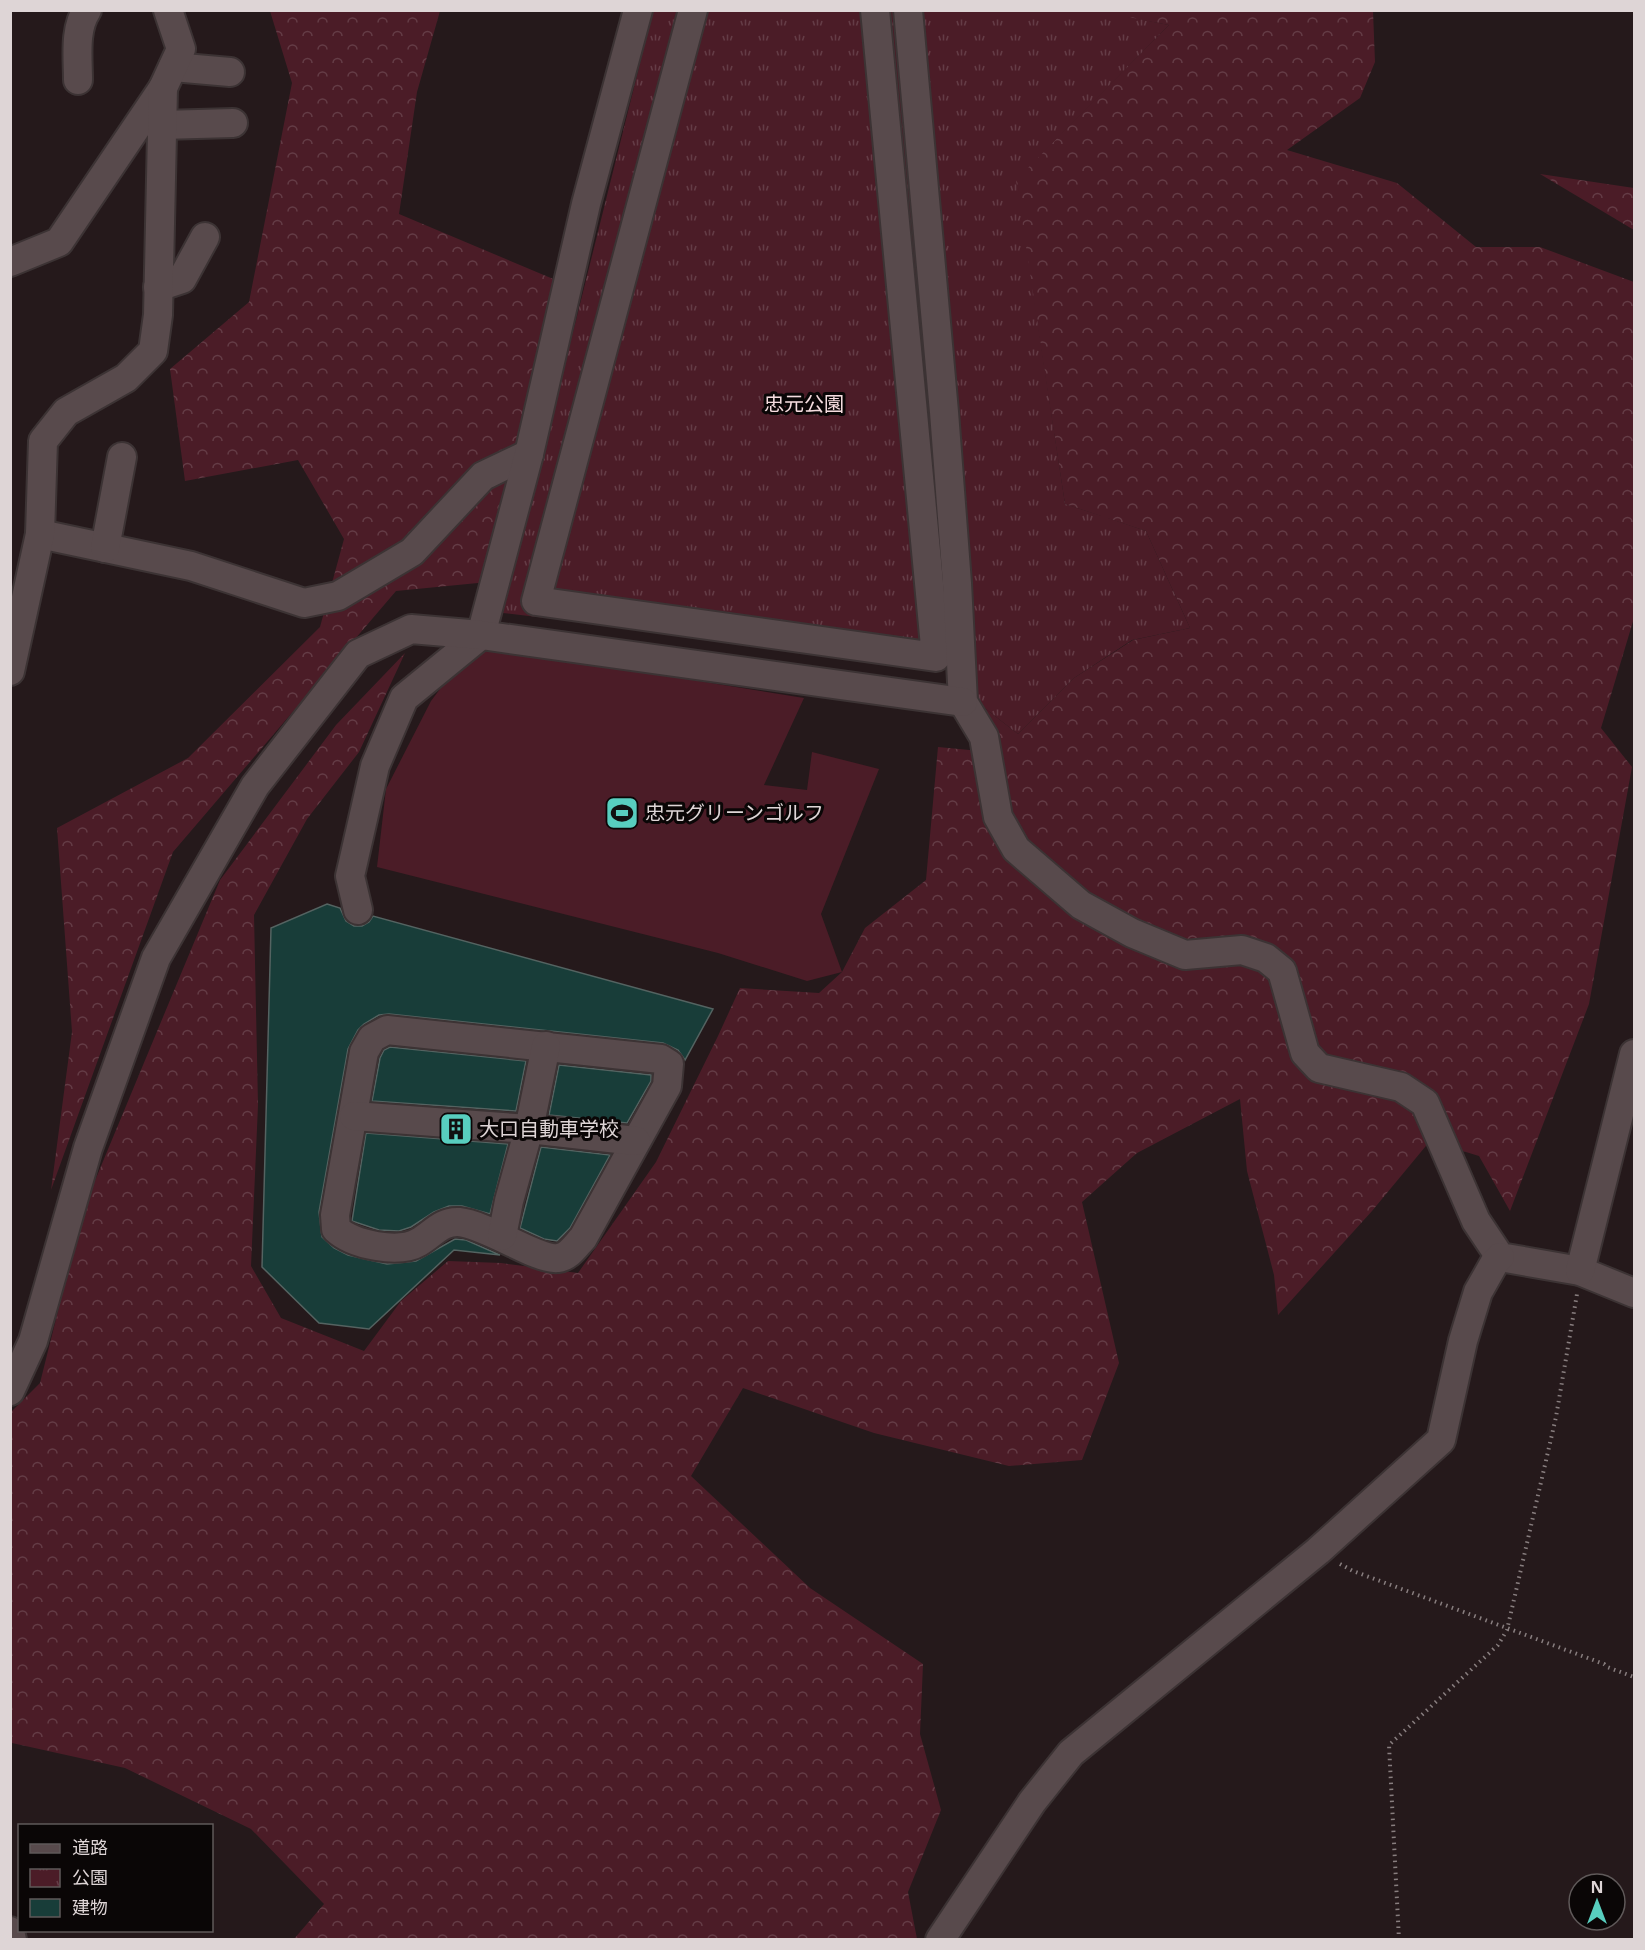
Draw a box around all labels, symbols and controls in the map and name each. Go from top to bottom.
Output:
park label: 忠元公園 [764,390,844,417]
sports icon: 忠元グリーンゴルフ [604,795,640,831]
place label: 忠元グリーンゴルフ [645,799,824,826]
building icon: 大口自動車学校 [438,1111,474,1147]
place label: 大口自動車学校 [479,1115,619,1142]
legend [18,1824,213,1932]
text: 道路 [72,1835,108,1859]
text: 公園 [72,1865,108,1889]
north arrow [1567,1872,1627,1932]
text: N [1590,1876,1604,1898]
text: 建物 [72,1895,108,1919]

